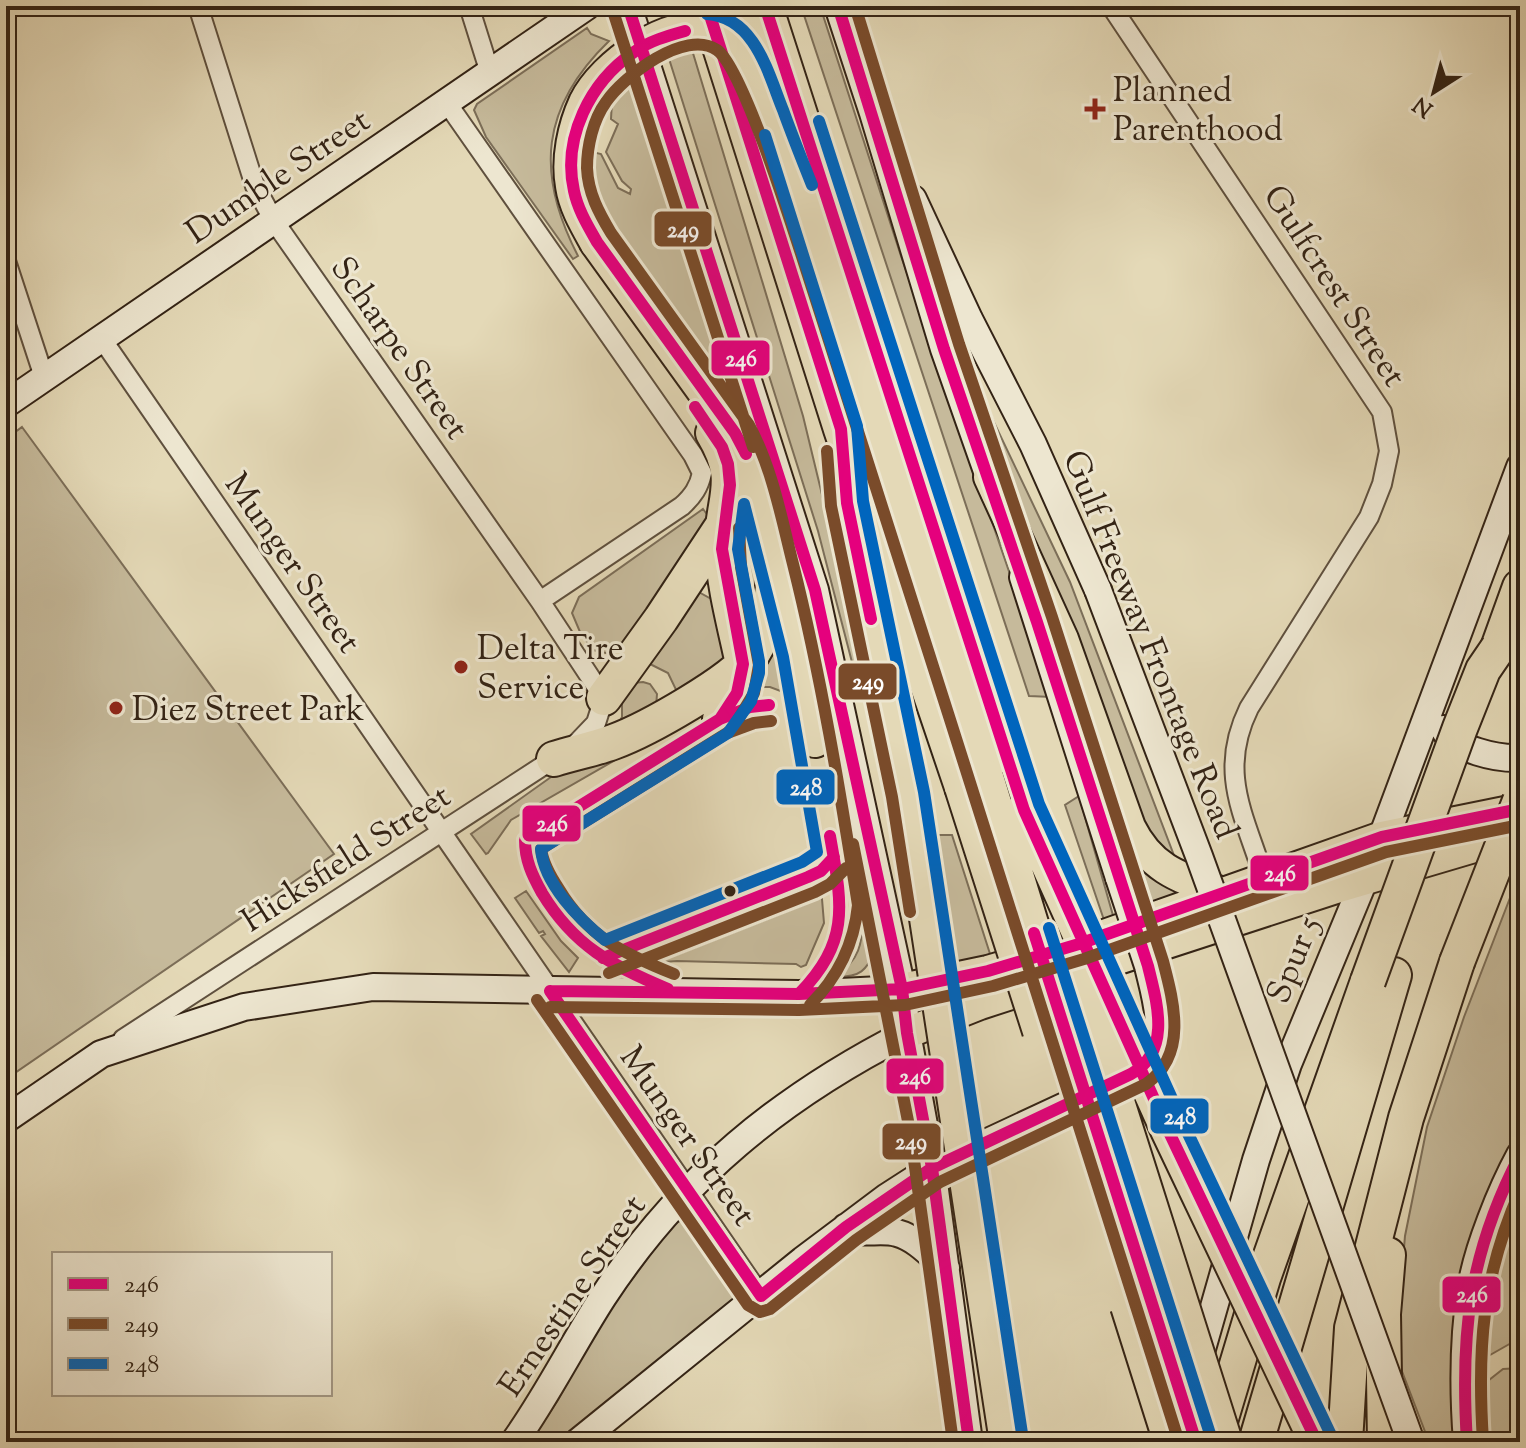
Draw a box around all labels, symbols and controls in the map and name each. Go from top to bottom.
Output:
north arrow [1394,52,1474,132]
place label: Planned Parenthood [1113,68,1283,156]
text: N [1407,87,1441,124]
street label: Dumble Street [177,98,381,258]
marker: Planned Parenthood [1084,98,1106,120]
street label: Gulfcrest Street [1249,176,1417,398]
line badge: 249 [653,210,713,248]
text: 249 [667,216,699,248]
street label: Scharpe Street [317,248,480,451]
line badge: 246 [710,339,771,377]
text: 246 [725,345,757,377]
street label: Gulf Freeway Frontage Road [1048,444,1249,847]
street label: Munger Street [211,464,372,664]
place label: Delta Tire Service [477,626,624,714]
marker: Delta Tire Service [452,658,470,676]
line badge: 249 [837,662,898,701]
text: 249 [852,668,884,700]
place label: Diez Street Park [132,687,364,736]
marker: Diez Street Park [107,699,125,717]
line badge: 248 [775,768,836,806]
street label: Hicksfield Street [233,774,462,946]
text: 248 [790,774,822,806]
line badge: 246 [521,804,582,843]
text: 246 [536,810,568,842]
line badge: 246 [1249,854,1310,892]
text: 246 [1264,860,1296,892]
unlabelled marker [722,883,738,899]
street label: Spur 5 [1256,909,1335,1011]
street label: Munger Street [606,1037,767,1237]
line badge: 246 [885,1057,945,1095]
text: 246 [899,1063,931,1095]
line badge: 248 [1149,1097,1210,1135]
text: 248 [1164,1103,1196,1135]
line badge: 249 [881,1122,942,1161]
text: 249 [895,1128,927,1160]
street label: Ernestine Street [488,1186,660,1408]
legend [52,1252,332,1396]
text: 246 [124,1269,159,1303]
line badge: 246 [1441,1275,1502,1314]
text: 246 [1456,1281,1488,1313]
text: 249 [124,1309,159,1343]
text: 248 [124,1349,159,1383]

